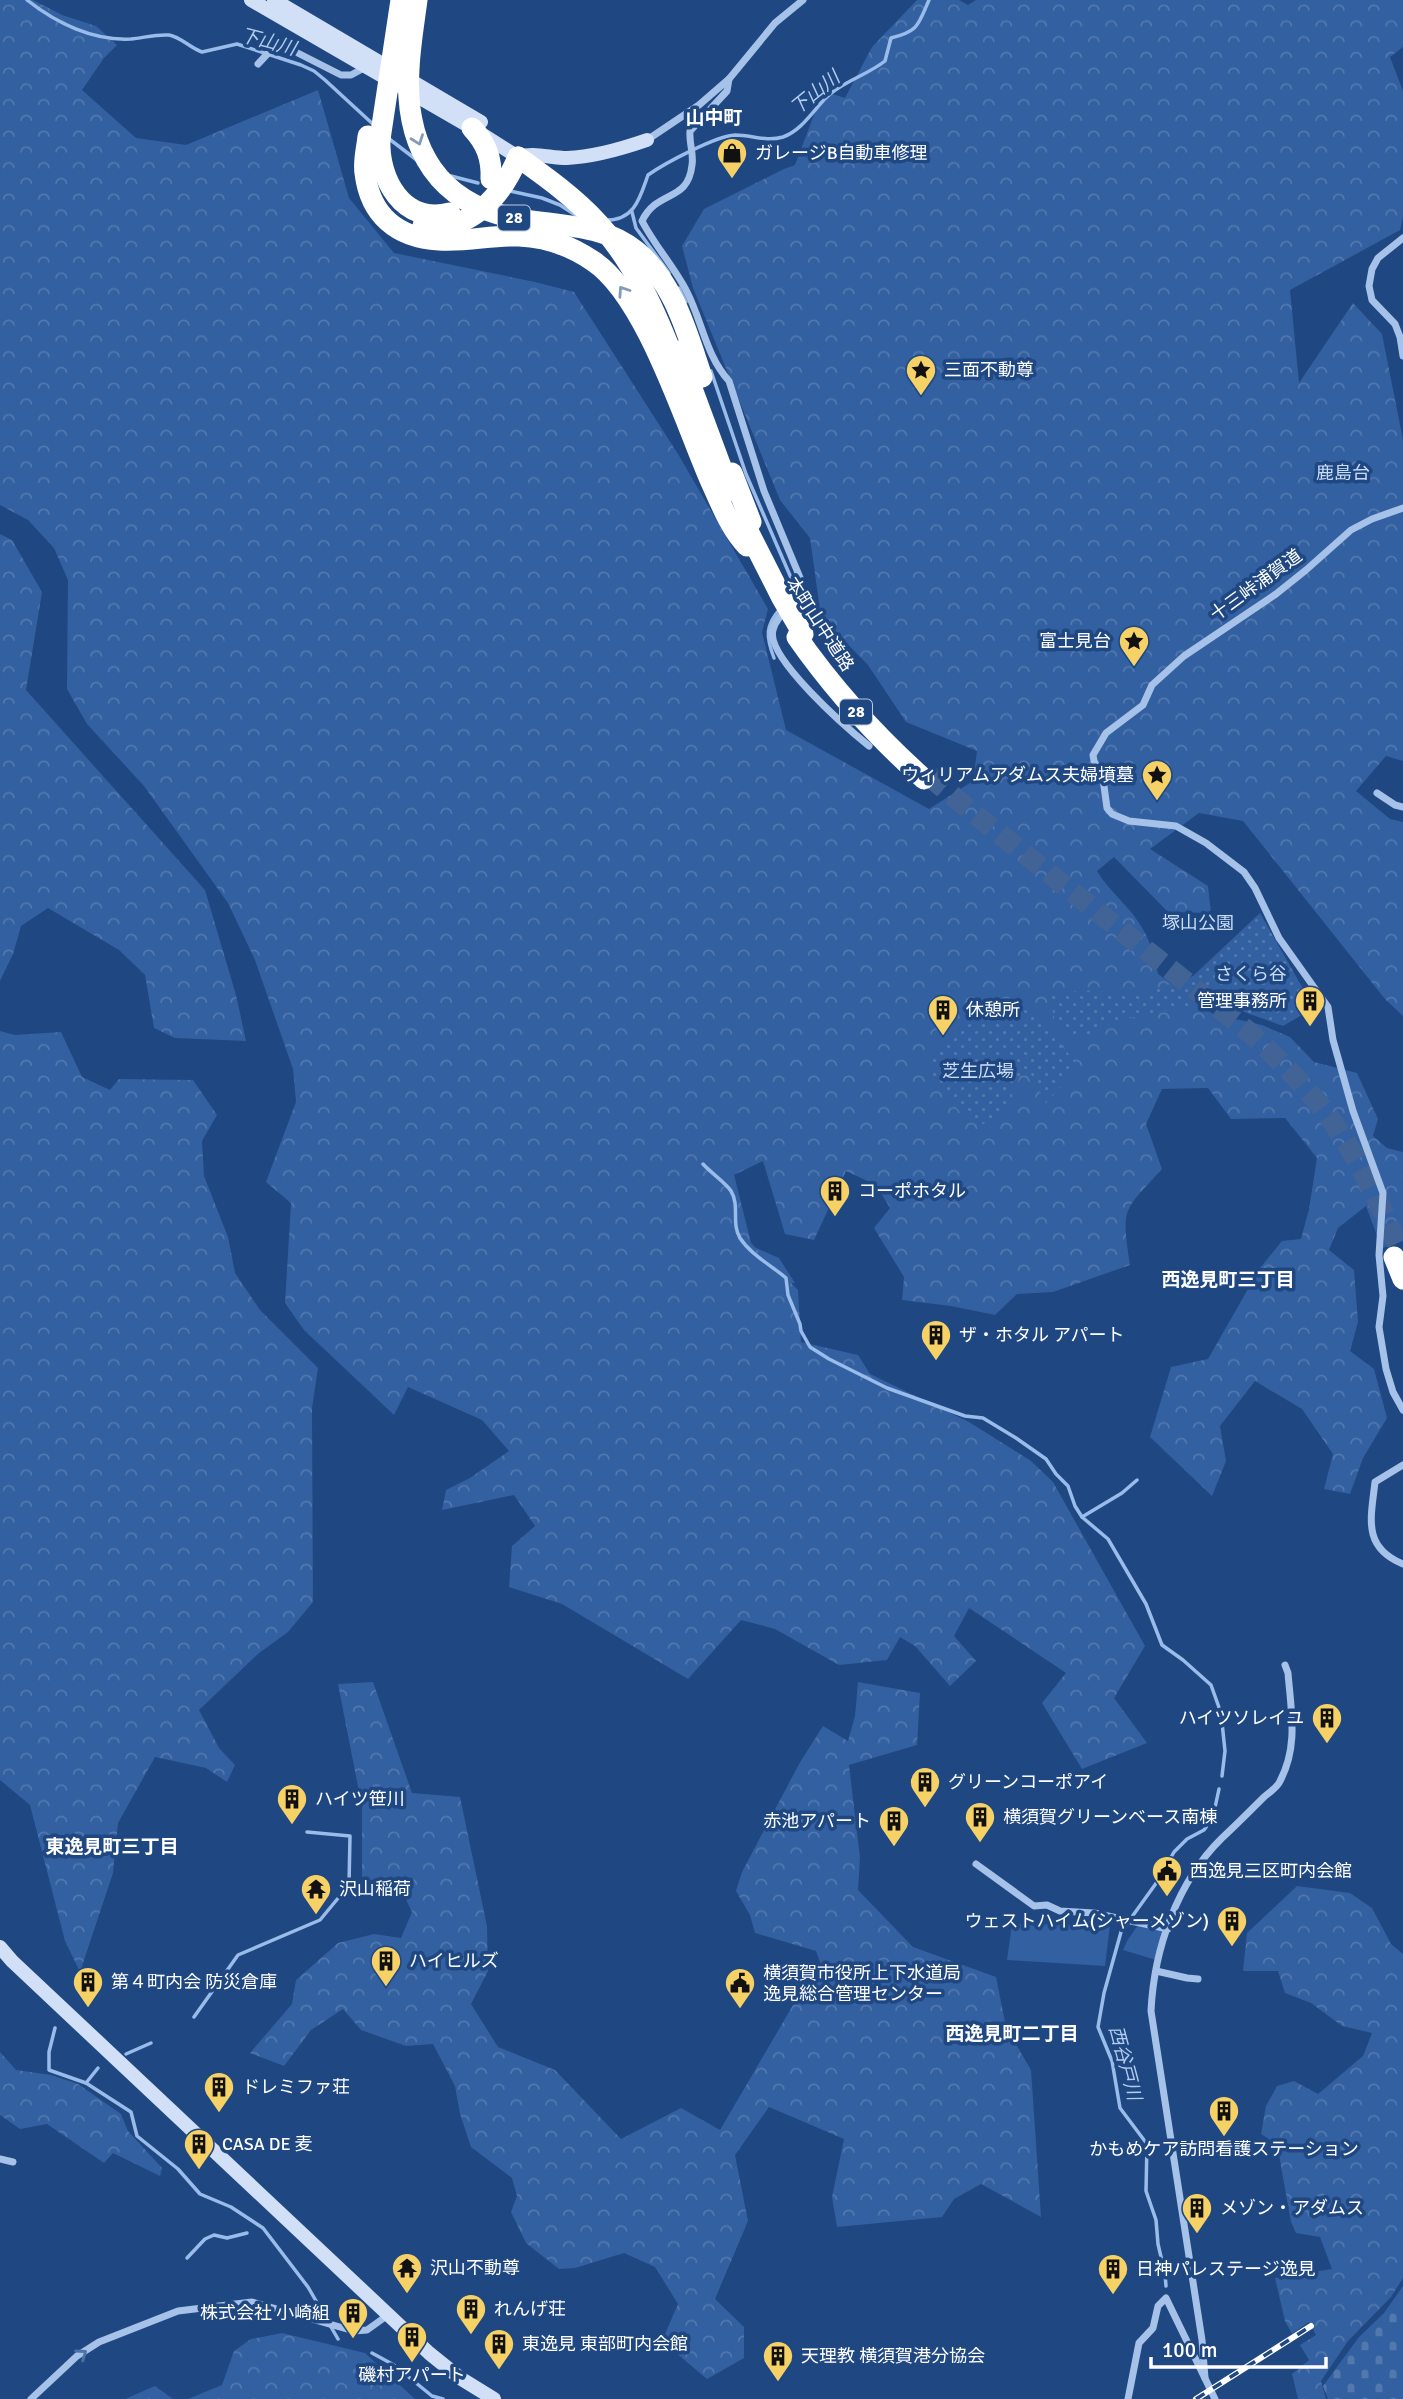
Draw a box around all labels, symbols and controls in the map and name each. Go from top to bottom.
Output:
water label: 下山川 [237,23,301,61]
water label: 下山川 [785,64,846,120]
district label: 山中町 [685,106,743,130]
one-way arrow [410,134,424,146]
shop icon: ガレージB自動車修理 [715,136,749,180]
place label: ガレージB自動車修理 [755,142,928,164]
road number: 28 [498,206,530,230]
one-way arrow [618,286,631,299]
place icon: 三面不動尊 [904,353,938,397]
place label: 三面不動尊 [944,359,1034,381]
park label: 鹿島台 [1316,462,1370,484]
street label: 十三峠浦賀道 [1206,544,1306,626]
street label: 本町山中道路 [781,573,859,675]
place icon: 富士見台 [1117,624,1151,668]
place label: 富士見台 [1039,630,1111,652]
road number: 28 [840,699,872,724]
place icon: ウィリアムアダムス夫婦墳墓 [1140,758,1174,802]
place label: ウィリアムアダムス夫婦墳墓 [901,764,1134,786]
park label: 塚山公園 [1162,912,1234,934]
park label: さくら谷 [1215,963,1287,985]
building icon: 管理事務所 [1293,984,1327,1028]
place label: 管理事務所 [1197,990,1287,1012]
building icon: 休憩所 [926,993,960,1037]
place label: 休憩所 [966,999,1020,1021]
park label: 芝生広場 [942,1060,1014,1082]
building icon: コーポホタル [818,1174,852,1218]
place label: コーポホタル [858,1180,966,1202]
district label: 西逸見町三丁目 [1161,1268,1295,1292]
building icon: ザ・ホタル アパート [919,1318,953,1362]
place label: ザ・ホタル アパート [959,1324,1125,1346]
building icon: ハイツソレイユ [1310,1701,1344,1745]
place label: ハイツソレイユ [1179,1707,1304,1729]
building icon: グリーンコーポアイ [908,1765,942,1809]
place label: グリーンコーポアイ [948,1771,1108,1793]
building icon: ハイツ笹川 [275,1782,309,1826]
place label: ハイツ笹川 [315,1788,405,1810]
building icon: 横須賀グリーンベース南棟 [963,1800,997,1844]
building icon: 赤池アパート [877,1804,911,1848]
place label: 横須賀グリーンベース南棟 [1003,1806,1217,1828]
place label: 赤池アパート [763,1810,871,1832]
district label: 東逸見町三丁目 [45,1835,179,1859]
public building icon: 西逸見三区町内会館 [1150,1854,1184,1898]
place label: 西逸見三区町内会館 [1190,1860,1352,1882]
temple icon: 沢山稲荷 [299,1872,333,1916]
place label: 沢山稲荷 [339,1878,411,1900]
building icon: ウェストハイム(シャーメゾン) [1215,1904,1249,1948]
place label: ウェストハイム(シャーメゾン) [965,1910,1209,1932]
building icon: ハイヒルズ [369,1944,403,1988]
place label: ハイヒルズ [409,1950,499,1972]
place label: 横須賀市役所上下水道局 逸見総合管理センター [763,1962,961,2005]
building icon: 第４町内会 防災倉庫 [71,1965,105,2009]
public building icon: 横須賀市役所上下水道局 逸見総合管理センター [723,1966,757,2010]
place label: 第４町内会 防災倉庫 [111,1971,277,1993]
district label: 西逸見町二丁目 [945,2022,1079,2046]
water label: 西谷戸川 [1104,2023,1147,2105]
building icon: ドレミファ荘 [202,2070,236,2114]
place label: ドレミファ荘 [242,2076,350,2098]
building icon: かもめケア訪問看護ステーション [1207,2094,1241,2138]
building icon: CASA DE 麦 [182,2127,216,2171]
place label: CASA DE 麦 [222,2133,313,2155]
place label: かもめケア訪問看護ステーション [1089,2138,1359,2160]
building icon: メゾン・アダムス [1180,2191,1214,2235]
place label: メゾン・アダムス [1220,2197,1364,2219]
temple icon: 沢山不動尊 [390,2251,424,2295]
building icon: 日神パレステージ逸見 [1096,2252,1130,2296]
place label: 沢山不動尊 [430,2257,520,2279]
place label: 日神パレステージ逸見 [1136,2258,1316,2280]
building icon: れんげ荘 [454,2292,488,2336]
building icon: 株式会社 小崎組 [336,2296,370,2340]
place label: れんげ荘 [494,2298,566,2320]
place label: 株式会社 小崎組 [200,2302,330,2324]
building icon: 磯村アパート [395,2320,429,2364]
scale bar [1151,2326,1326,2370]
building icon: 東逸見 東部町内会館 [482,2327,516,2371]
place label: 東逸見 東部町内会館 [522,2333,688,2355]
text: 100 m [1162,2337,1217,2363]
building icon: 天理教 横須賀港分協会 [761,2339,795,2383]
place label: 天理教 横須賀港分協会 [801,2345,985,2367]
one-way arrow [74,2349,87,2362]
place label: 磯村アパート [358,2364,466,2386]

